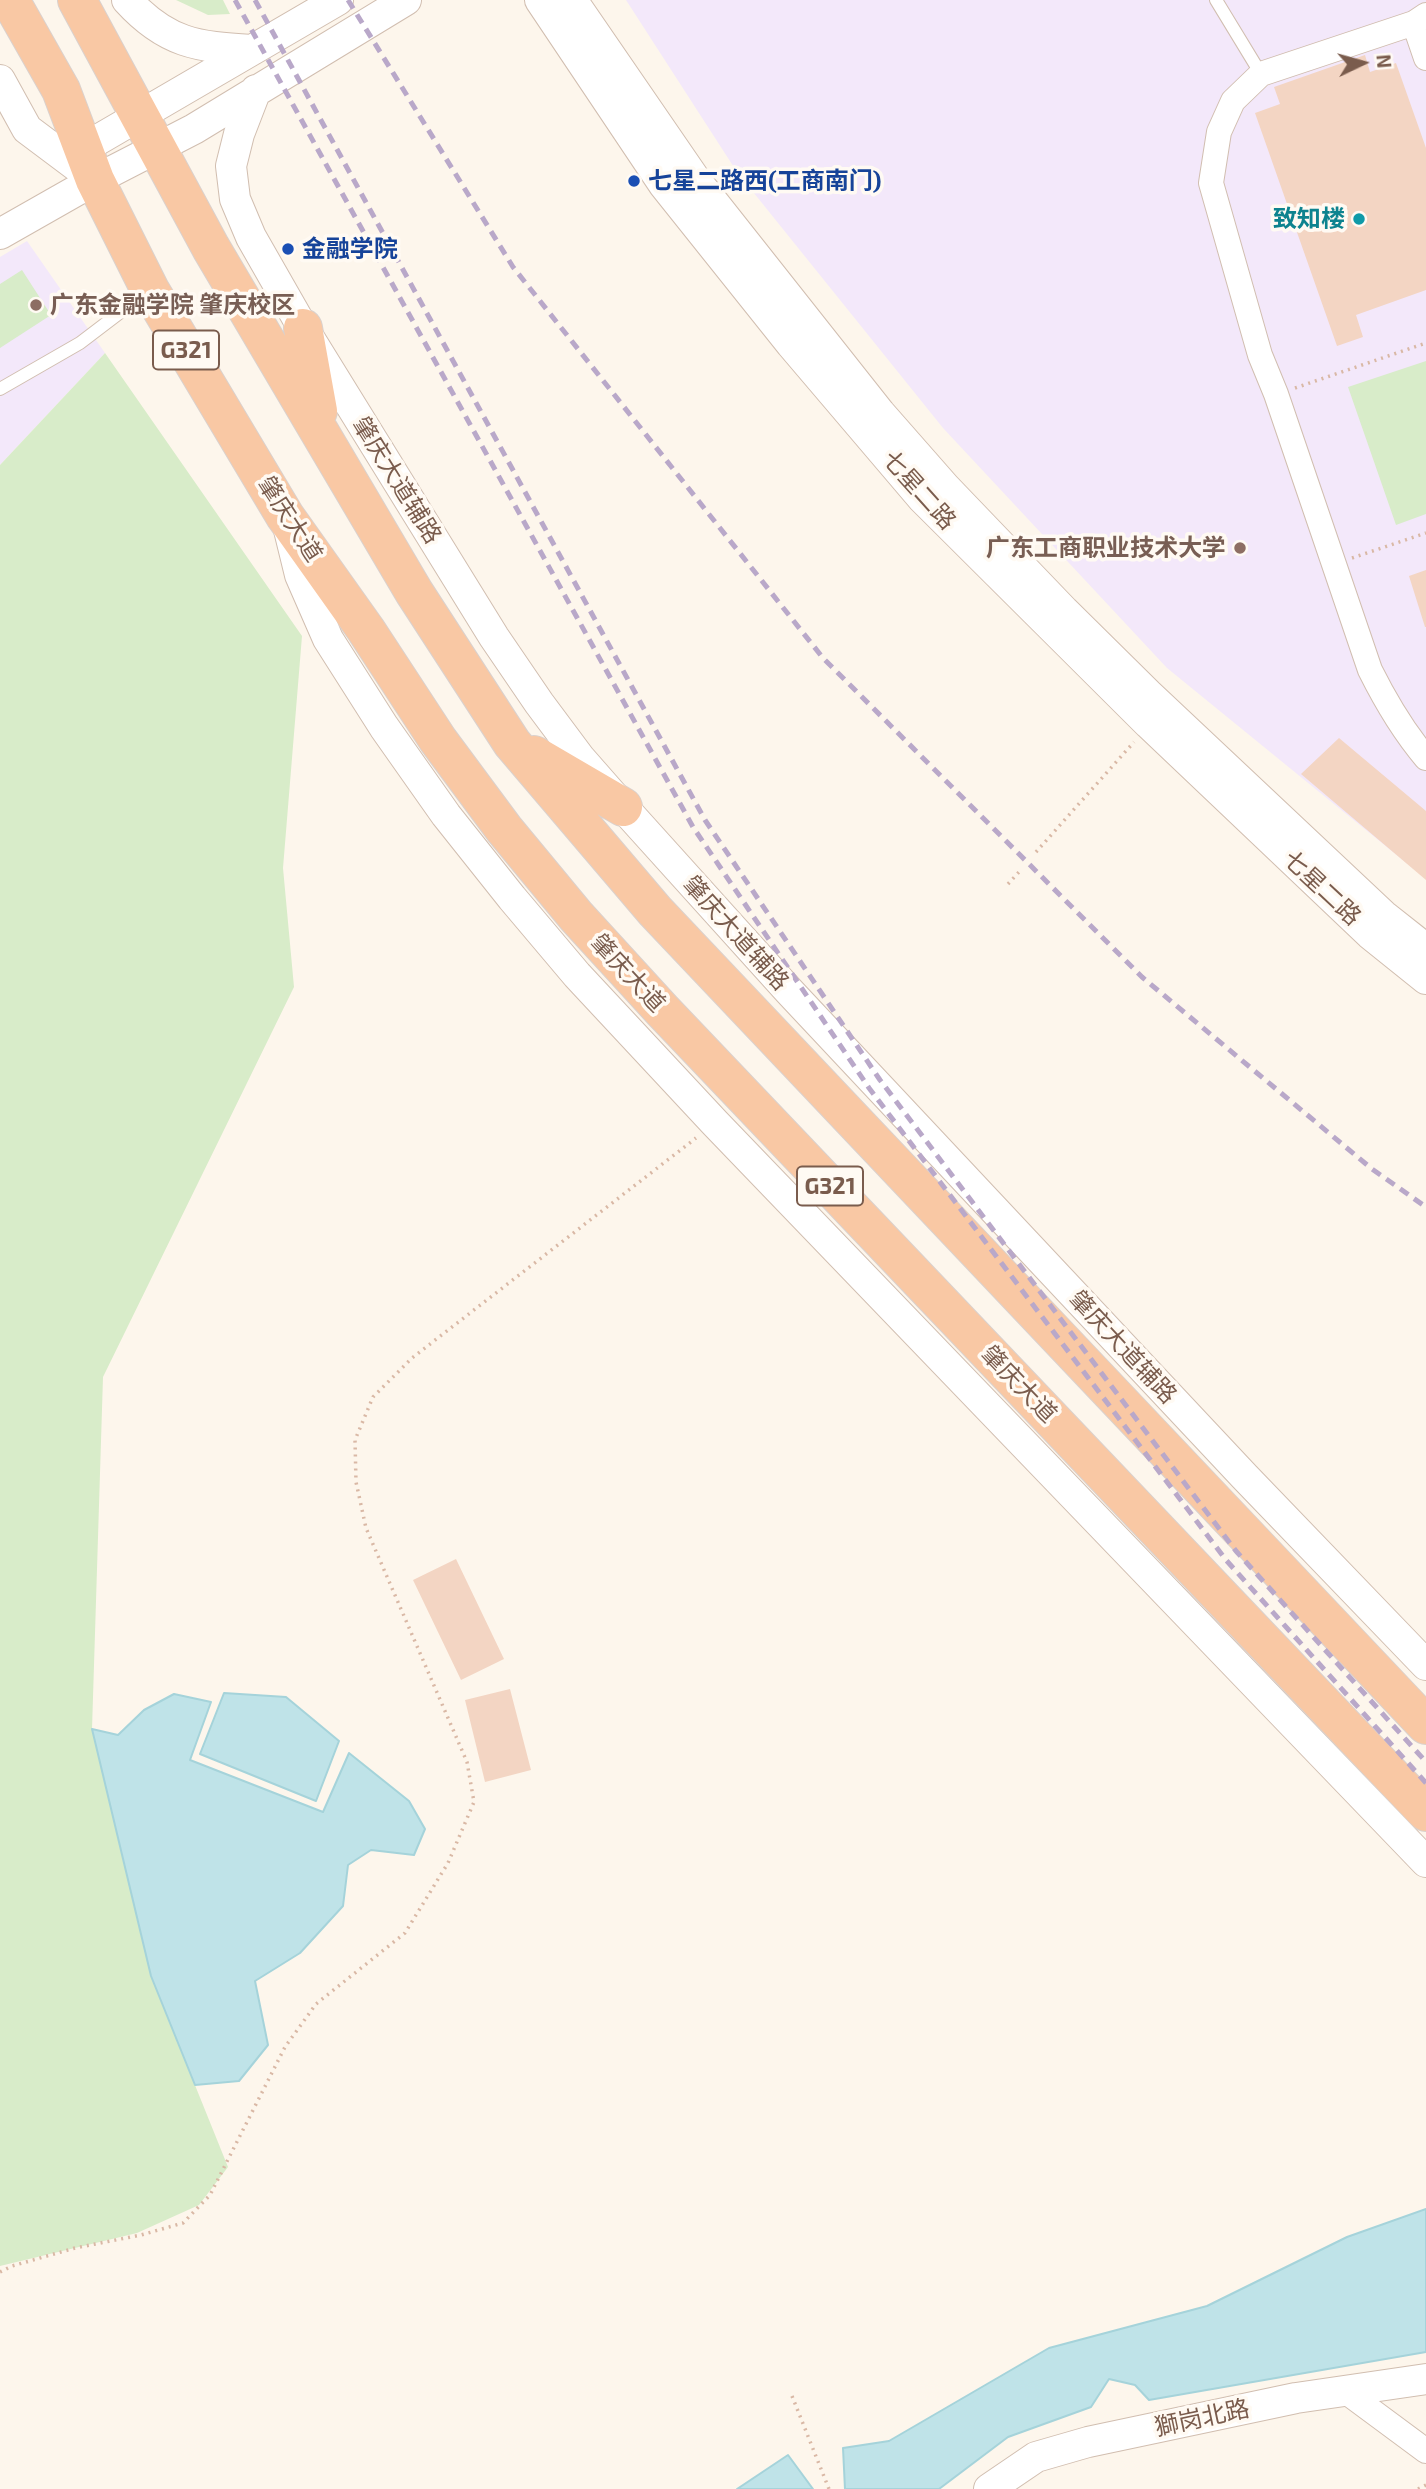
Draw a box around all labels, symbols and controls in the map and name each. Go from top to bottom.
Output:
north arrow [1328,28,1398,98]
text: N [1372,53,1396,69]
place label: 七星二路西(工商南门) [648,167,882,195]
marker: 七星二路西(工商南门) [626,173,642,189]
place label: 致知楼 [1273,205,1345,233]
marker: 致知楼 [1351,211,1367,227]
place label: 金融学院 [302,235,398,263]
marker: 金融学院 [280,241,296,257]
place label: 广东金融学院 肇庆校区 [50,291,295,319]
marker: 广东金融学院 肇庆校区 [28,297,44,313]
road number: G321 [153,330,219,370]
street label: 肇庆大道辅路 [347,411,447,549]
street label: 七星二路 [876,445,962,535]
street label: 肇庆大道 [252,471,328,567]
place label: 广东工商职业技术大学 [986,534,1226,562]
marker: 广东工商职业技术大学 [1232,540,1248,556]
street label: 七星二路 [1277,845,1367,931]
street label: 肇庆大道辅路 [677,870,795,996]
street label: 肇庆大道 [585,928,671,1018]
road number: G321 [797,1166,863,1205]
street label: 肇庆大道辅路 [1063,1285,1183,1409]
street label: 肇庆大道 [975,1339,1063,1429]
street label: 獅岗北路 [1152,2394,1252,2442]

